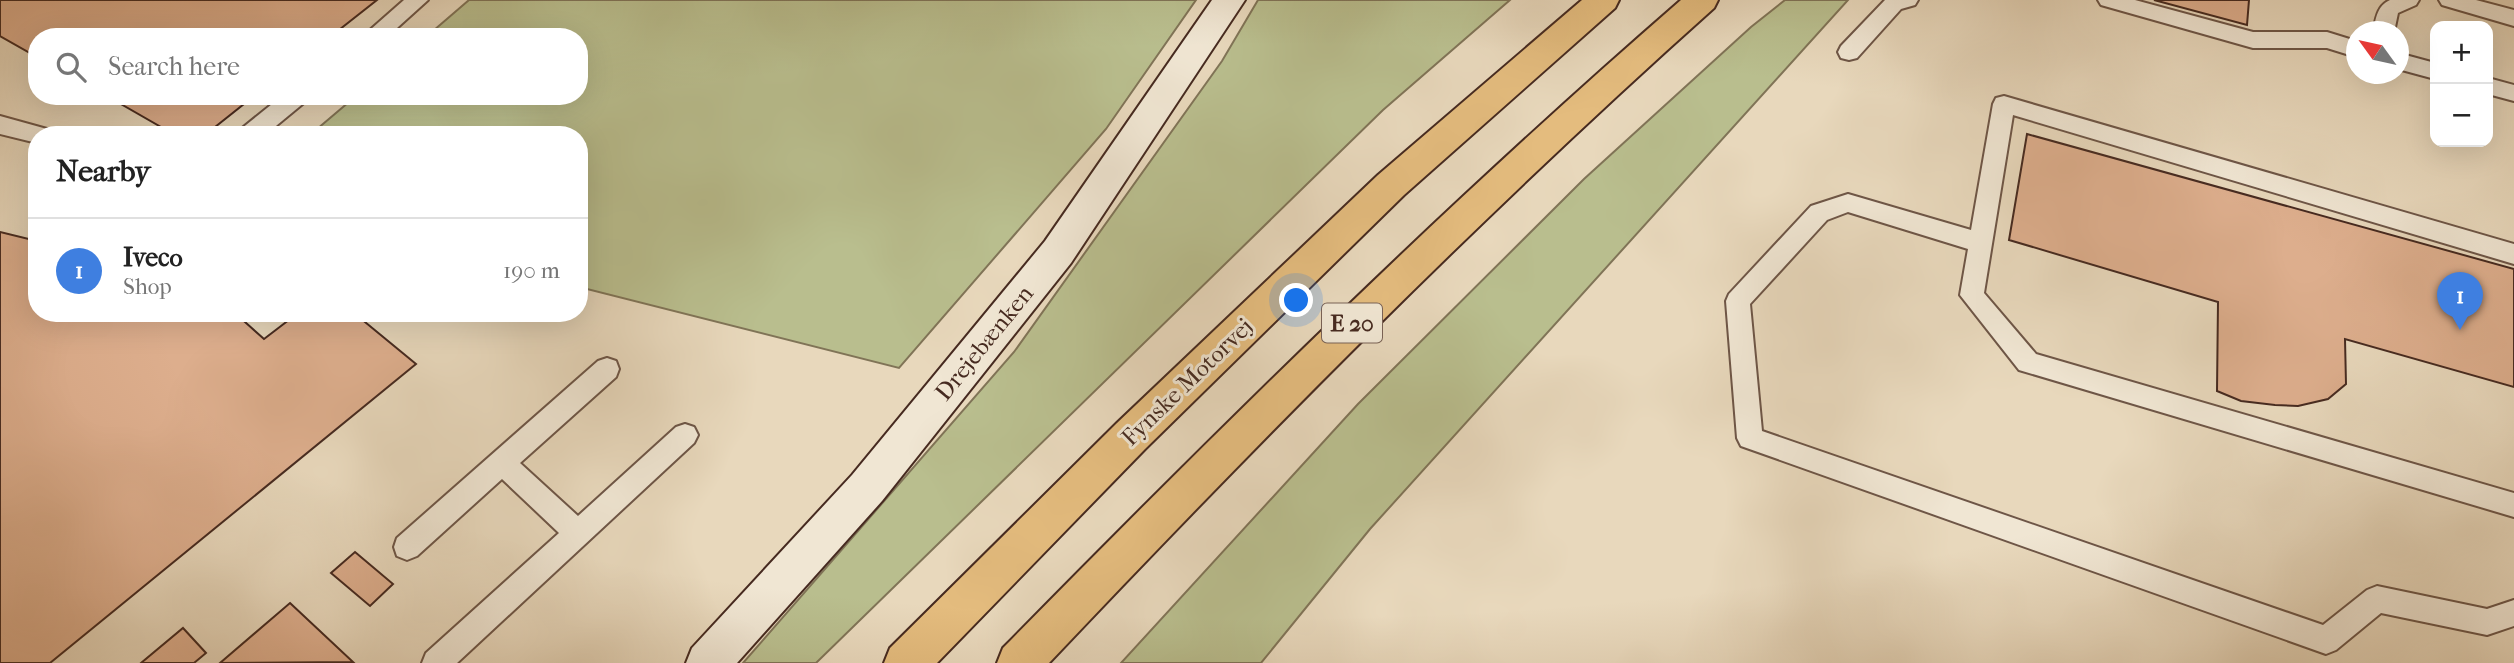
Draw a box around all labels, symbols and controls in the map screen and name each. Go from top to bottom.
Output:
north arrow [2346,21,2409,84]
map controls [2430,21,2493,147]
button: + [2430,21,2493,84]
search box [28,28,588,105]
icon: search [52,48,90,86]
text: Search here [108,51,240,82]
button: − [2430,84,2493,147]
text: Nearby [56,154,151,189]
text: Iveco [123,242,183,273]
text: 1 [75,257,83,284]
text: 190 m [503,257,560,284]
pin: 1 [2437,272,2483,330]
text: Shop [123,273,172,300]
street label: Drejebænken [929,280,1039,406]
your location [1279,283,1313,317]
road number: E 20 [1322,304,1382,342]
street label: Fynske Motorvej [1116,312,1258,452]

